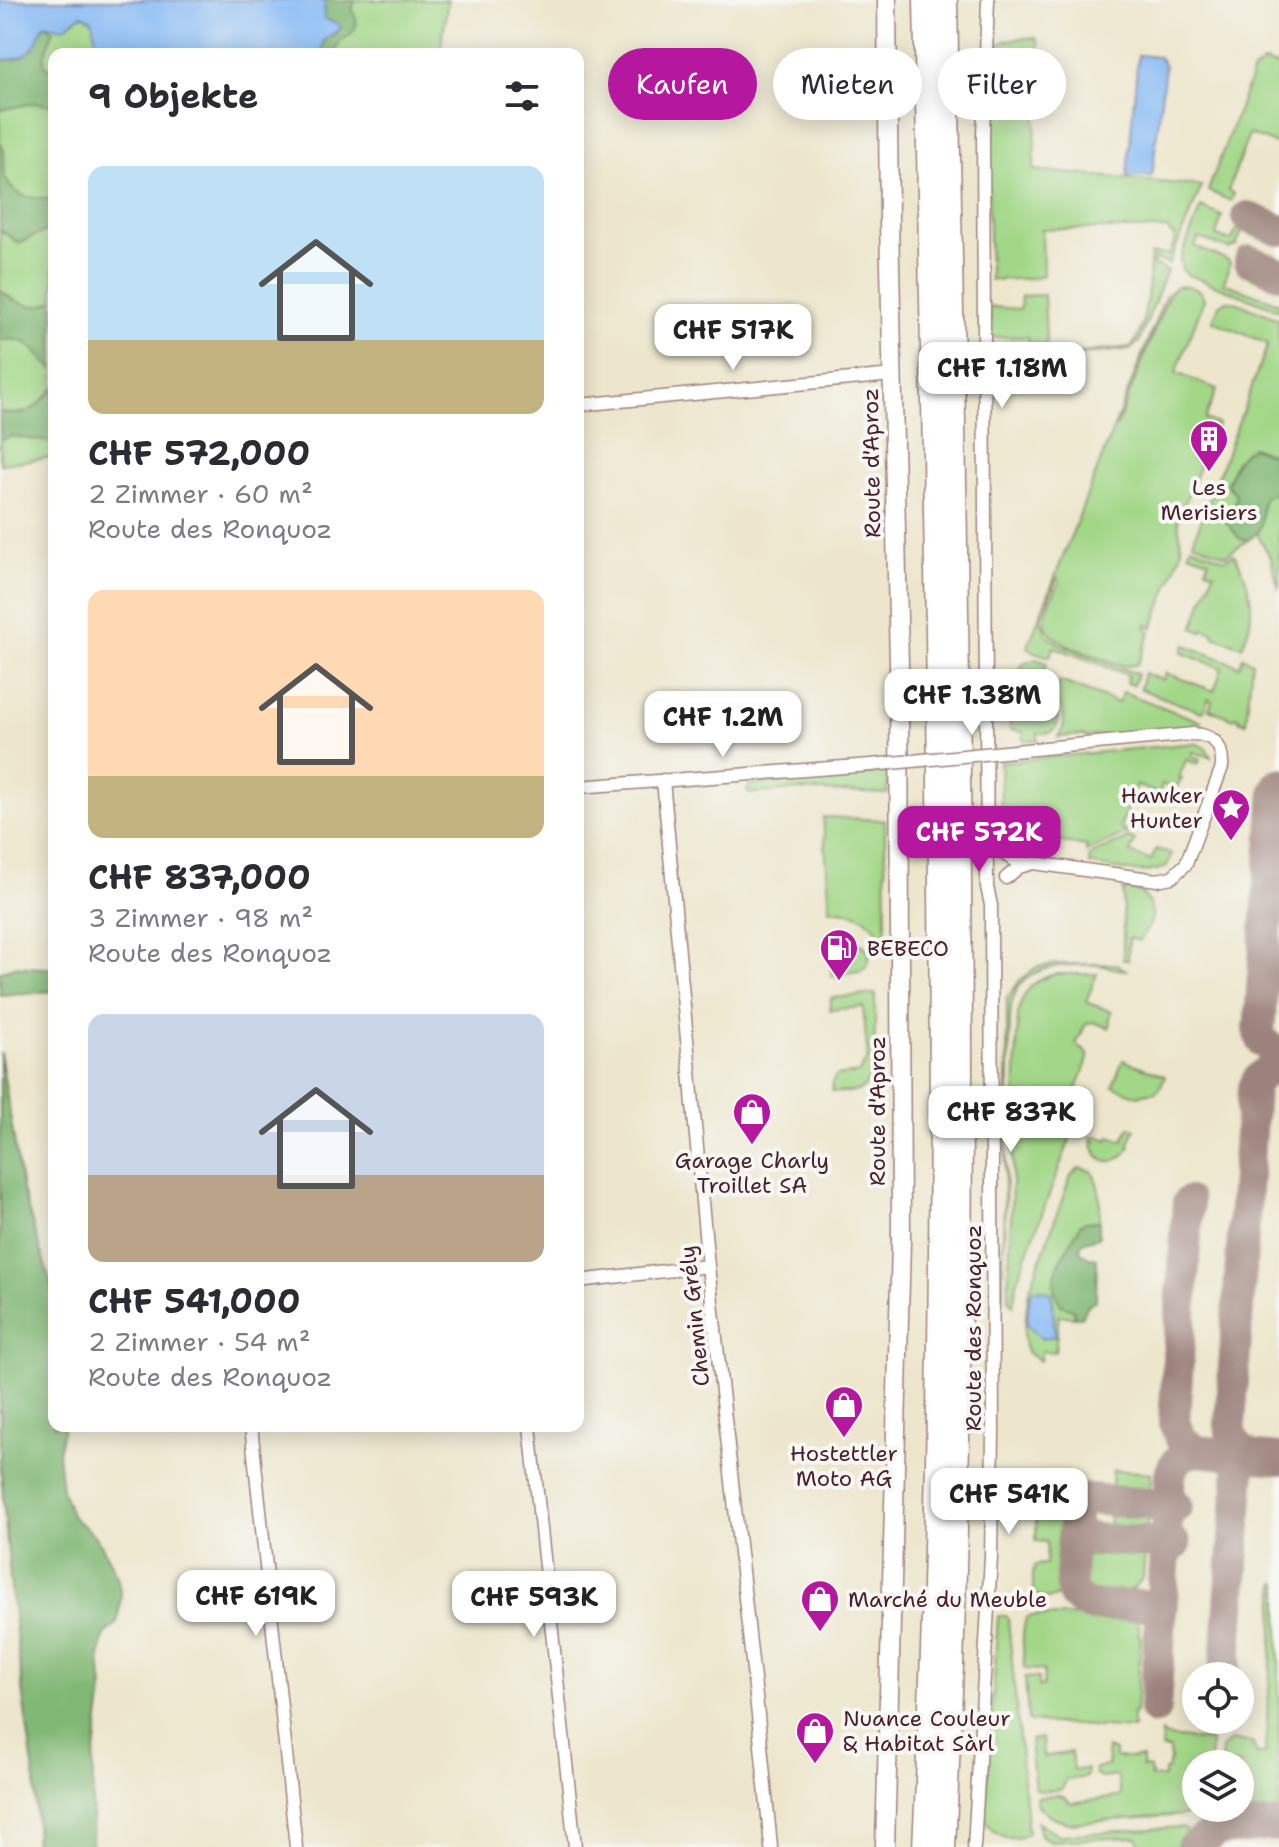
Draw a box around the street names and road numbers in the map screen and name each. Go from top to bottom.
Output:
street label: Route d'Aproz [856,388,887,538]
street label: Route d'Aproz [863,1036,892,1186]
street label: Route des Ronquoz [959,1225,988,1431]
street label: Chemin Grély [673,1244,716,1388]

